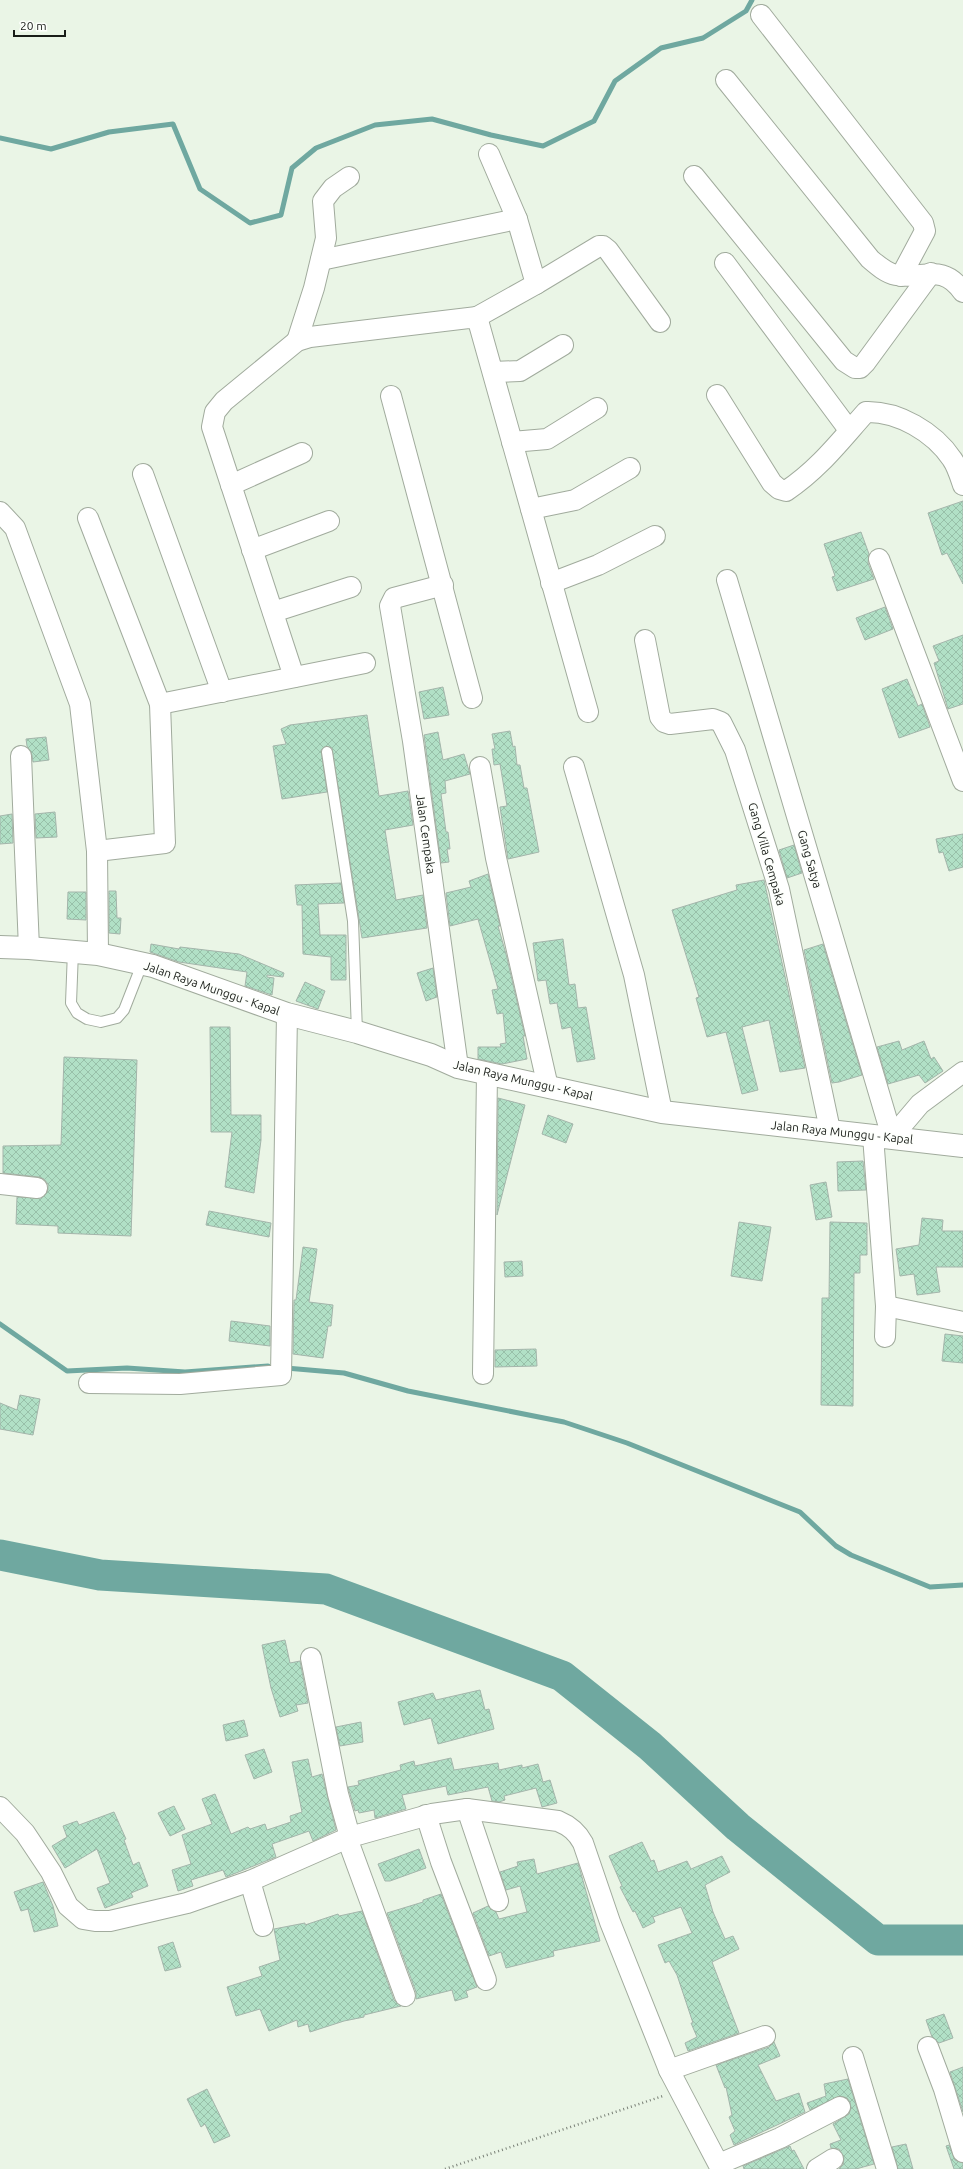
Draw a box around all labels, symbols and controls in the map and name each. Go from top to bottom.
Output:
scale bar [14,12,65,38]
text: 20 m [20,19,47,32]
street label: Jalan Cempaka [414,793,438,875]
street label: Gang Villa Cempaka [746,801,788,907]
street label: Gang Satya [796,828,824,890]
street label: Jalan Raya Munggu - Kapal [142,959,282,1017]
street label: Jalan Raya Munggu - Kapal [452,1058,594,1102]
street label: Jalan Raya Munggu - Kapal [770,1118,914,1146]

